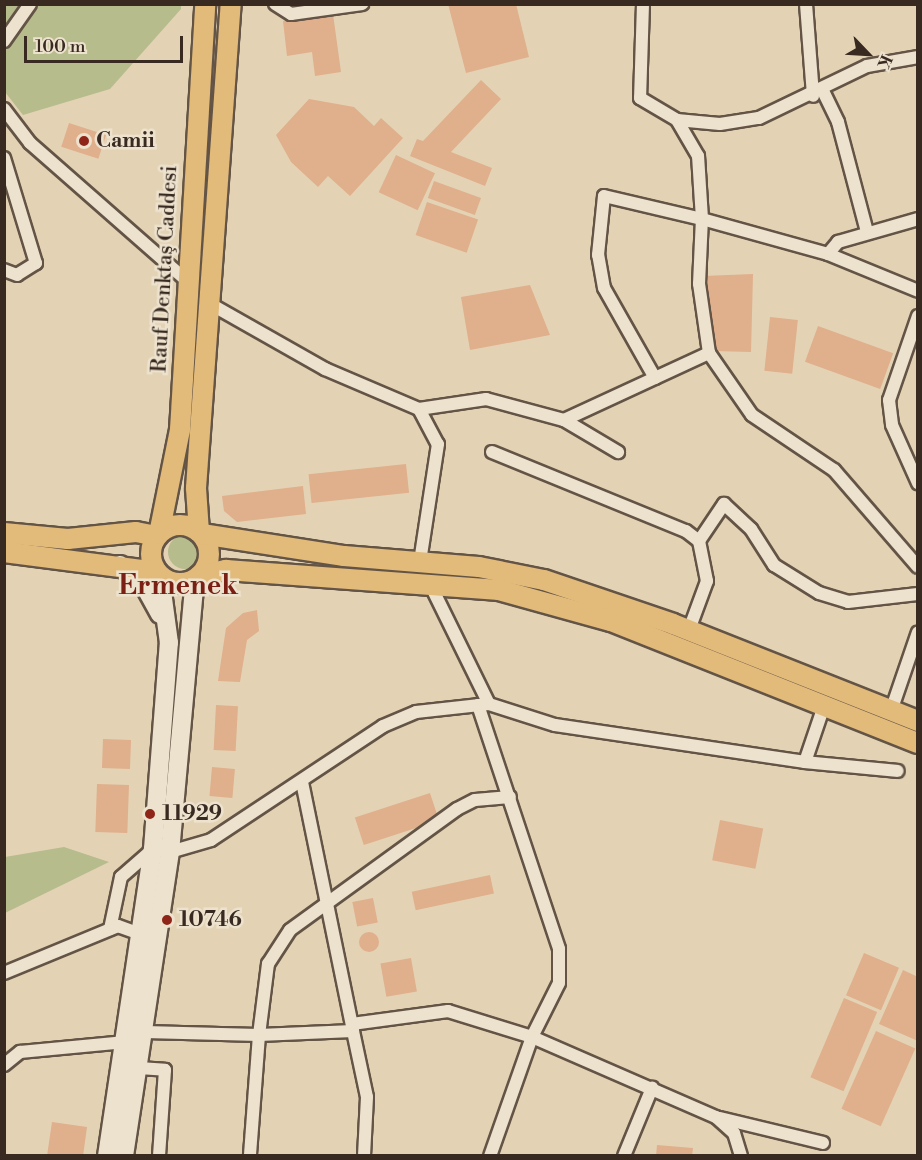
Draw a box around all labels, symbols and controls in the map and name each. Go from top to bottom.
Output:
scale bar [27,24,186,62]
north arrow [838,24,898,84]
text: 100 m [35,35,86,58]
text: K [873,51,896,72]
place label: Camii [96,128,155,154]
marker: Camii [77,134,91,148]
street label: Rauf Denktaş Caddesi [147,165,183,373]
district label: Ermenek [118,571,238,603]
place label: 11929 [162,801,222,827]
marker: 11929 [143,807,157,821]
place label: 10746 [179,907,242,933]
marker: 10746 [160,913,174,927]

